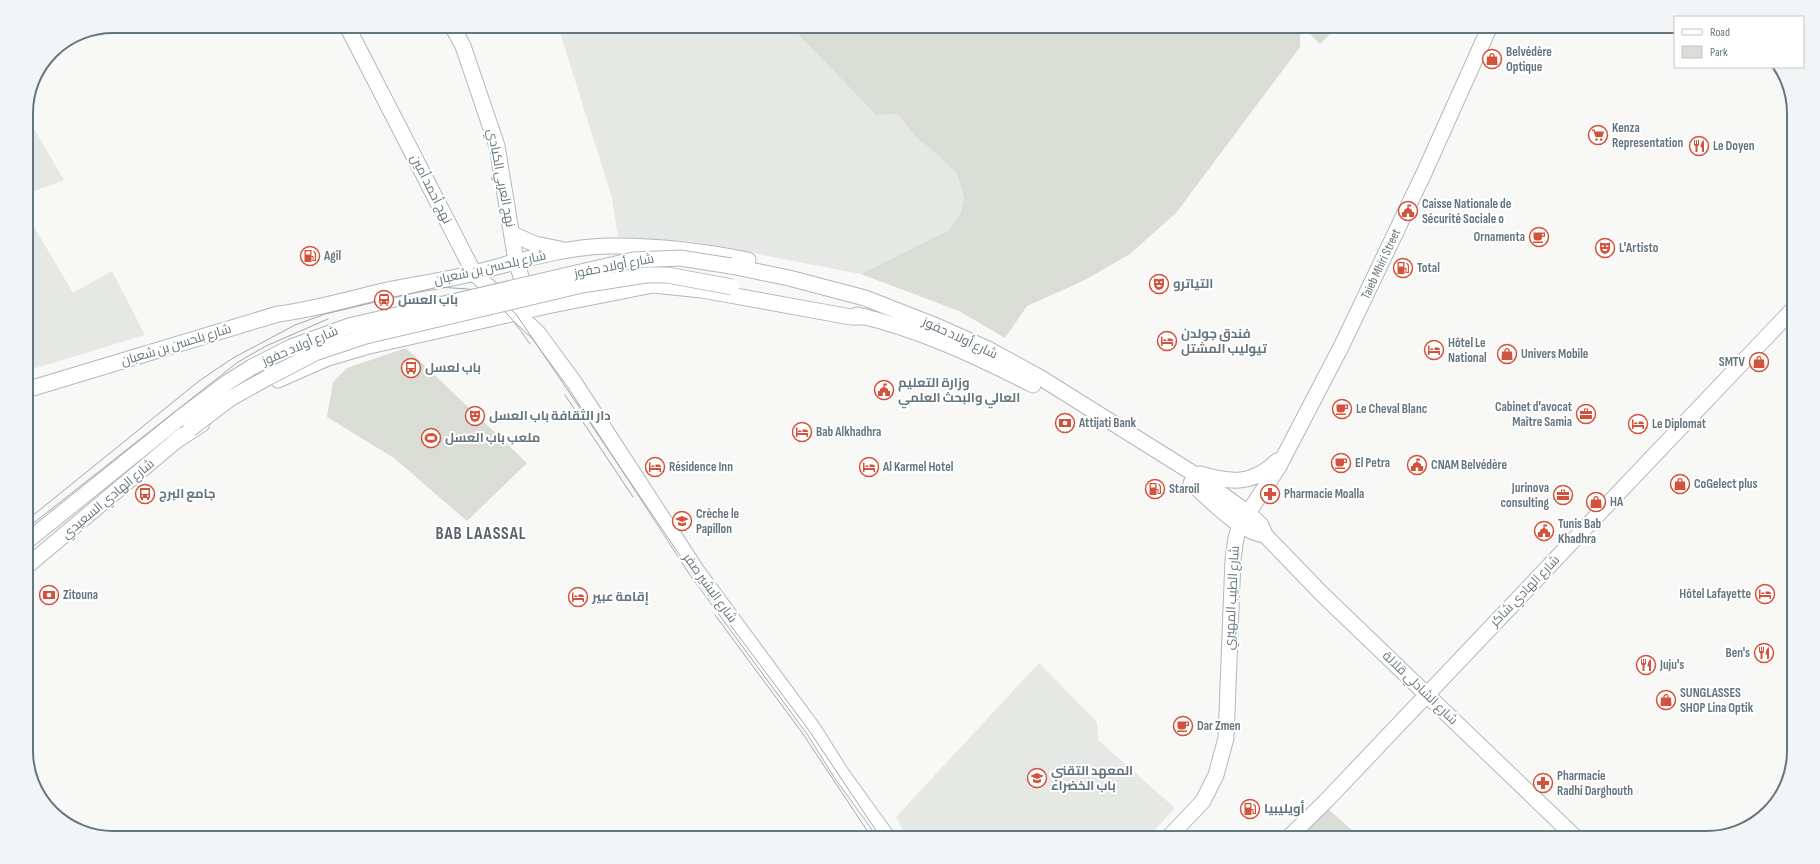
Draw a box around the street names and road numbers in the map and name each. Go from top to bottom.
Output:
street label: نهج العربي الكبادي [482,128,518,229]
street label: نهج أحمد أمين [407,151,456,226]
street label: Taieb Mhiri Street [1358,226,1404,302]
street label: شارع بلحسن بن شعبان [432,247,548,289]
street label: شارع أولاد حفوز [572,249,655,282]
street label: شارع أولاد حفوز [919,312,1001,362]
street label: شارع بلحسن بن شعبان [119,321,233,369]
street label: شارع أولاد حفوز [258,322,340,370]
street label: شارع الهادي السعيدي [59,456,159,544]
street label: شارع الطيب المهيري [1221,545,1245,651]
street label: شارع البشير صفر [679,549,741,626]
street label: شارع الهادي شاكر [1486,552,1565,632]
street label: شارع الشادلي قلالة [1378,648,1461,729]

